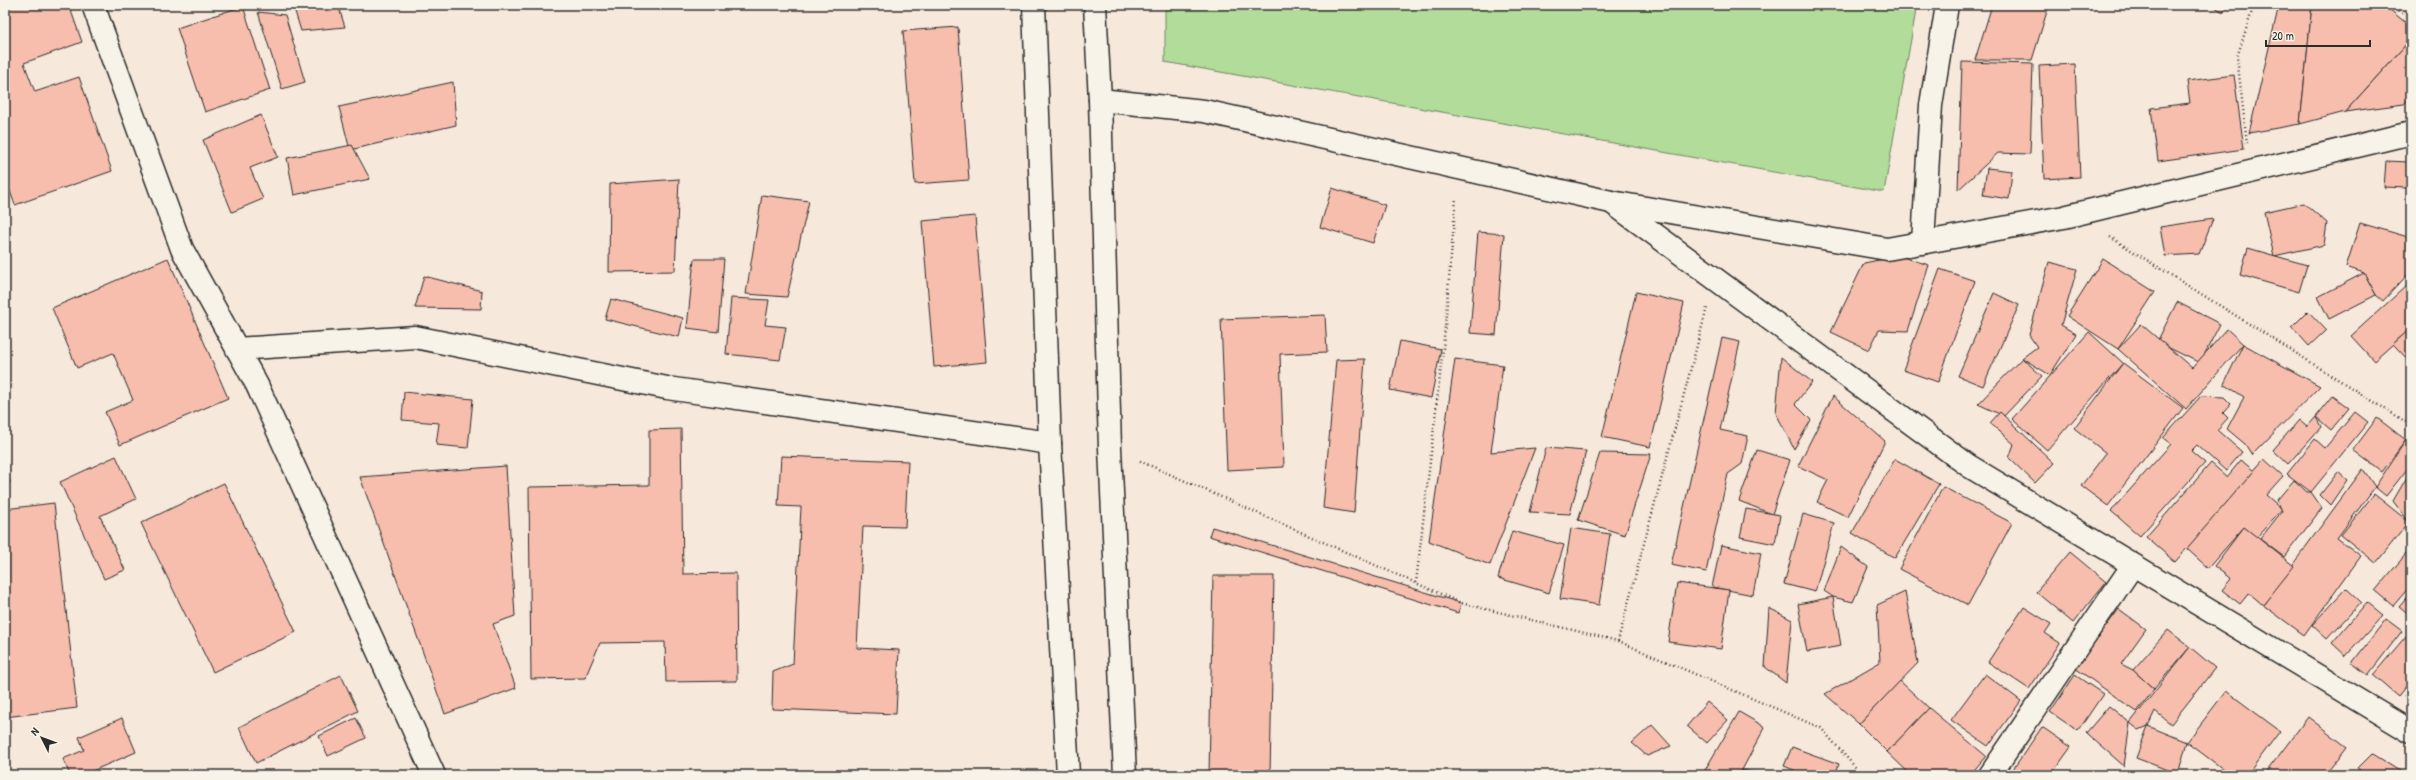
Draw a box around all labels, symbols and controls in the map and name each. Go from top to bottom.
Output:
scale bar [2266,22,2370,48]
text: 20 m [2272,27,2294,44]
north arrow [22,718,62,758]
text: N [27,724,42,738]

